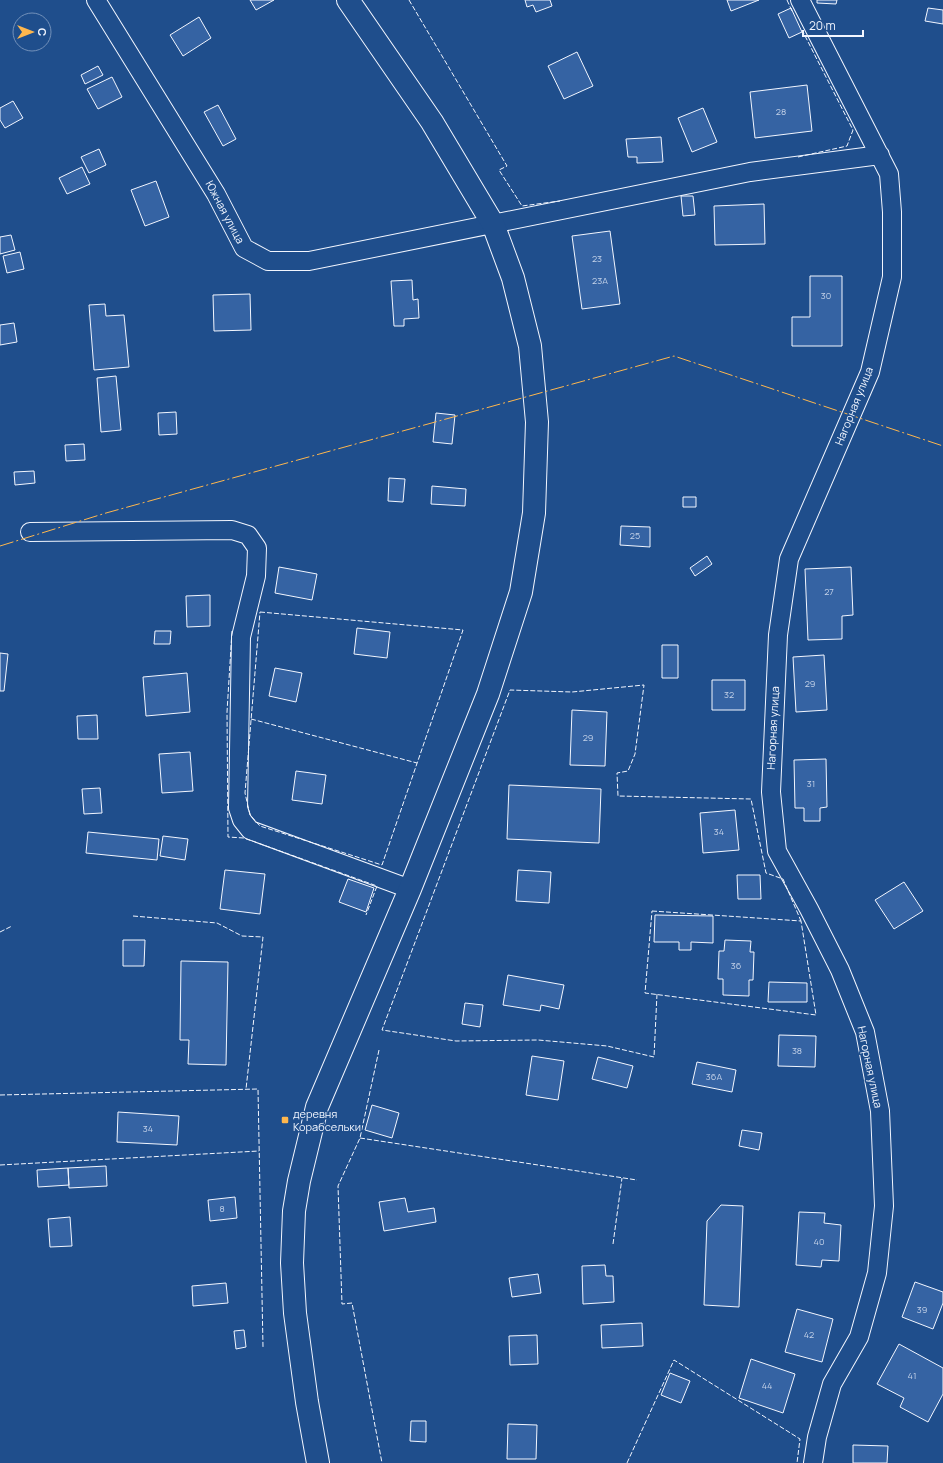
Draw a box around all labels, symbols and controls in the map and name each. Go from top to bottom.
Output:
north arrow [12,12,52,52]
scale bar [803,12,863,38]
text: 20 m [809,17,836,34]
text: С [35,28,50,36]
house number: 28 [776,105,786,118]
street label: Южная улица [202,178,248,246]
house number: 23 [592,252,602,265]
house number: 23А [592,274,608,287]
house number: 30 [821,289,831,302]
street label: Нагорная улица [831,364,876,447]
house number: 25 [630,529,640,542]
house number: 27 [824,585,834,598]
house number: 29 [805,677,815,690]
street label: Нагорная улица [763,686,782,770]
house number: 32 [724,688,734,701]
house number: 29 [583,731,593,744]
house number: 31 [807,777,815,790]
house number: 34 [714,825,724,838]
house number: 36 [731,959,742,972]
street label: Нагорная улица [854,1024,887,1109]
house number: 38 [792,1044,802,1057]
house number: 36А [706,1070,722,1083]
place label: деревня Корабсельки [293,1106,361,1134]
marker: деревня Корабсельки [280,1115,290,1125]
house number: 34 [143,1122,153,1135]
house number: 8 [219,1202,225,1215]
house number: 40 [814,1235,824,1248]
house number: 39 [917,1303,927,1316]
house number: 42 [804,1328,814,1341]
house number: 41 [908,1369,916,1382]
house number: 44 [762,1379,772,1392]

